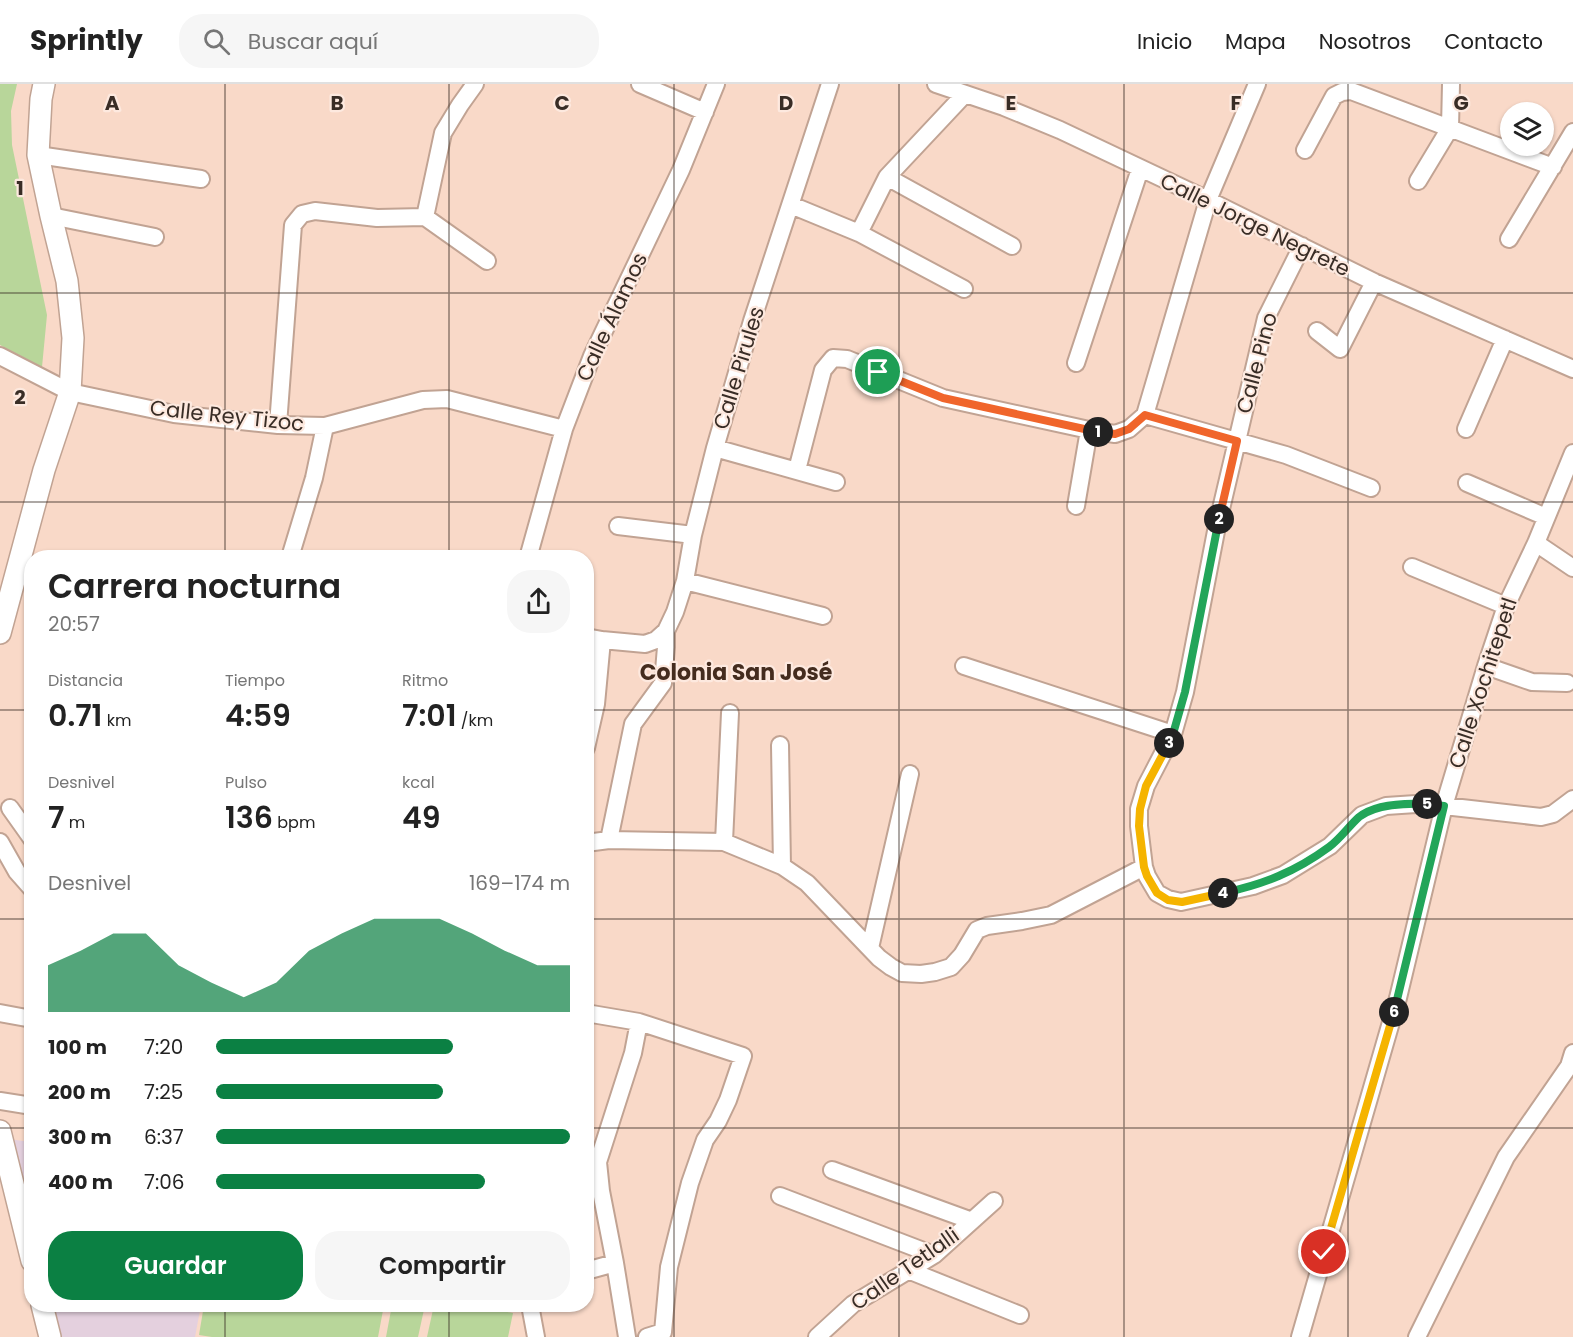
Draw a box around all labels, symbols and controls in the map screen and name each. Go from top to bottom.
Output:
search box [179,14,599,68]
text: Sprintly [30,21,143,60]
icon: search [200,25,233,58]
text: Buscar aquí [248,26,378,57]
text: Inicio [1137,27,1192,56]
text: Mapa [1225,27,1286,56]
text: Nosotros [1319,27,1411,56]
text: Contacto [1444,27,1543,56]
text: A [105,89,120,117]
text: B [330,89,344,117]
text: C [554,89,570,117]
text: D [779,89,793,117]
text: E [1006,89,1016,117]
text: F [1231,89,1242,117]
text: G [1453,89,1469,117]
map controls [1500,102,1554,156]
button: layers [1500,102,1554,156]
street label: Calle Jorge Negrete [1155,166,1355,283]
text: 1 [16,174,24,202]
street label: Calle Álamos [569,248,654,386]
street label: Calle Pirules [706,303,771,433]
street label: Calle Pino [1229,309,1284,417]
pin [852,346,903,397]
icon: arrive [861,355,894,388]
text: 2 [14,383,26,411]
street label: Calle Rey Tizoc [149,393,306,438]
pin: 1 [1083,417,1113,447]
text: 1 [1095,420,1101,443]
pin: 2 [1204,504,1234,534]
text: 2 [1214,507,1224,530]
text: Carrera nocturna [48,563,341,610]
button: share [507,570,570,633]
street label: Calle Xochitepetl [1441,594,1524,772]
text: 20:57 [48,610,100,638]
district label: Colonia San José [640,657,832,688]
text: Distancia [48,669,123,692]
text: Tiempo [225,669,285,692]
text: Ritmo [402,669,448,692]
text: 0.71 [48,694,102,737]
text: 4:59 [225,694,291,737]
text: 7:01 [402,694,457,737]
text: km [102,709,131,732]
text: /km [457,709,493,732]
pin: 3 [1154,728,1184,758]
text: 3 [1164,731,1174,754]
text: Desnivel [48,771,115,794]
text: Pulso [225,771,267,794]
text: kcal [402,771,435,794]
pin: 5 [1412,789,1442,819]
text: 5 [1422,792,1432,815]
text: 7 [48,796,64,839]
text: 136 [225,796,273,839]
text: 49 [402,796,441,839]
text: m [64,811,85,834]
text: bpm [273,811,315,834]
text: Desnivel [48,869,131,897]
text: 169–174 m [469,869,570,897]
pin: 4 [1208,878,1238,908]
text: 4 [1218,881,1228,904]
pin: 6 [1379,997,1409,1027]
text: 6 [1389,1000,1399,1023]
text: 100 m [48,1033,107,1061]
text: 7:20 [144,1033,183,1061]
text: 200 m [48,1078,111,1106]
text: 7:25 [144,1078,183,1106]
text: 300 m [48,1123,112,1151]
text: 6:37 [144,1123,184,1151]
text: 400 m [48,1168,113,1196]
text: 7:06 [144,1168,184,1196]
street label: Calle Tetlalli [845,1221,965,1317]
pin [1298,1226,1349,1277]
button: Guardar [48,1231,303,1300]
button: Compartir [315,1231,570,1300]
icon: check [1307,1235,1340,1268]

